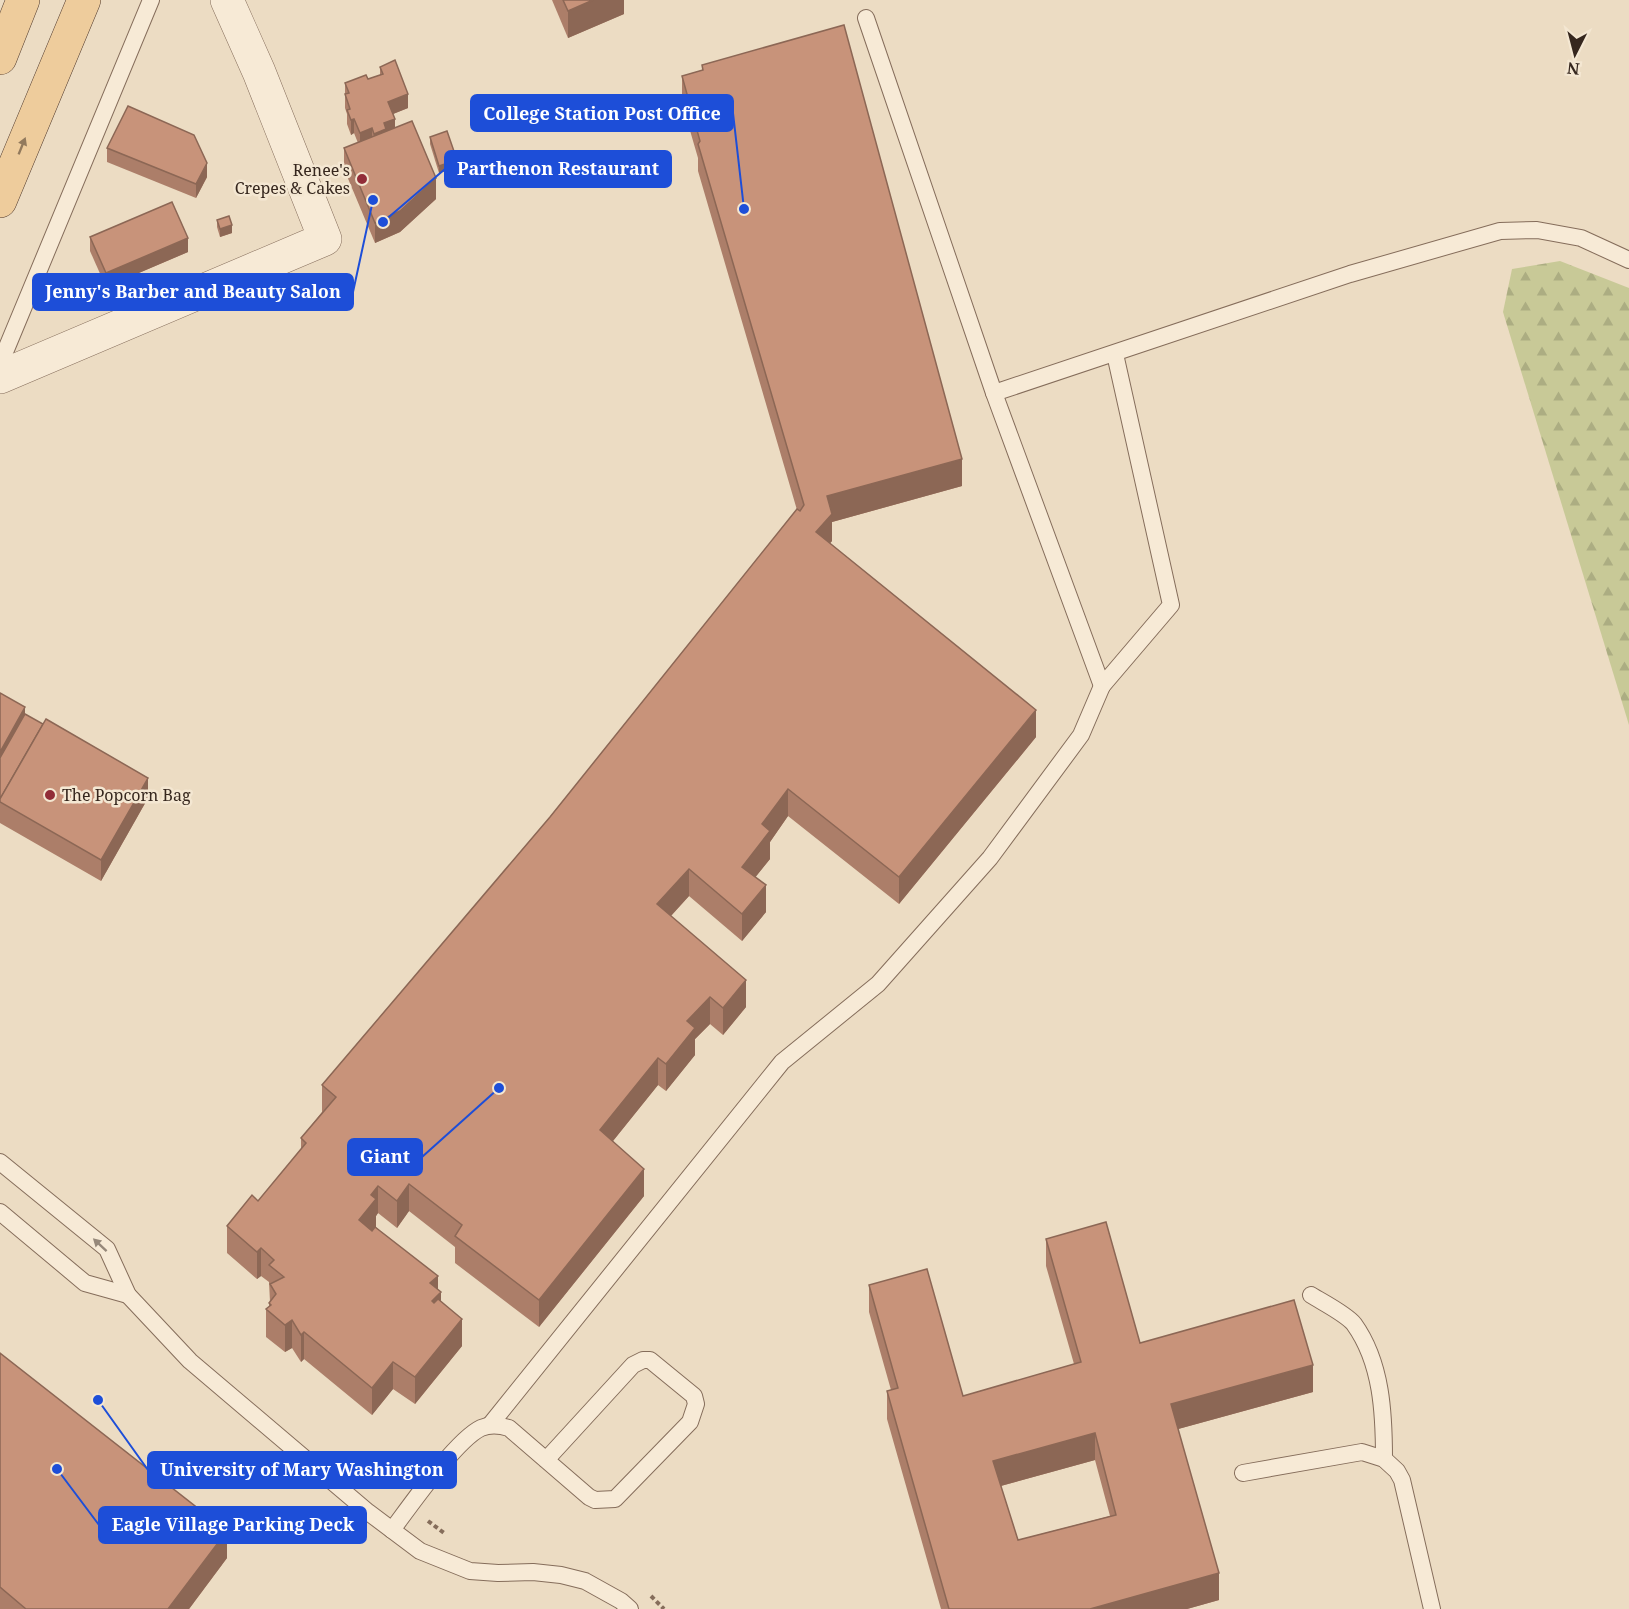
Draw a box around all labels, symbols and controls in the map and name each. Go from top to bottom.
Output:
north arrow [1545,24,1605,84]
text: N [1566,57,1581,81]
callout: College Station Post Office [471,95,733,131]
text: College Station Post Office [483,101,721,125]
one-way arrow [17,137,27,155]
callout: Parthenon Restaurant [445,151,671,187]
text: Parthenon Restaurant [457,156,659,180]
place label: Renee's Crepes & Cakes [235,159,350,199]
marker: Renee's Crepes & Cakes [355,172,369,186]
callout: Jenny's Barber and Beauty Salon [33,274,353,310]
text: Jenny's Barber and Beauty Salon [44,279,341,303]
place label: The Popcorn Bag [62,784,191,806]
marker: The Popcorn Bag [43,788,57,802]
callout: Giant [348,1139,422,1175]
text: Giant [360,1144,410,1168]
one-way arrow [93,1238,108,1252]
callout: University of Mary Washington [148,1452,456,1488]
text: University of Mary Washington [160,1457,444,1481]
callout: Eagle Village Parking Deck [99,1507,366,1543]
text: Eagle Village Parking Deck [112,1512,355,1536]

